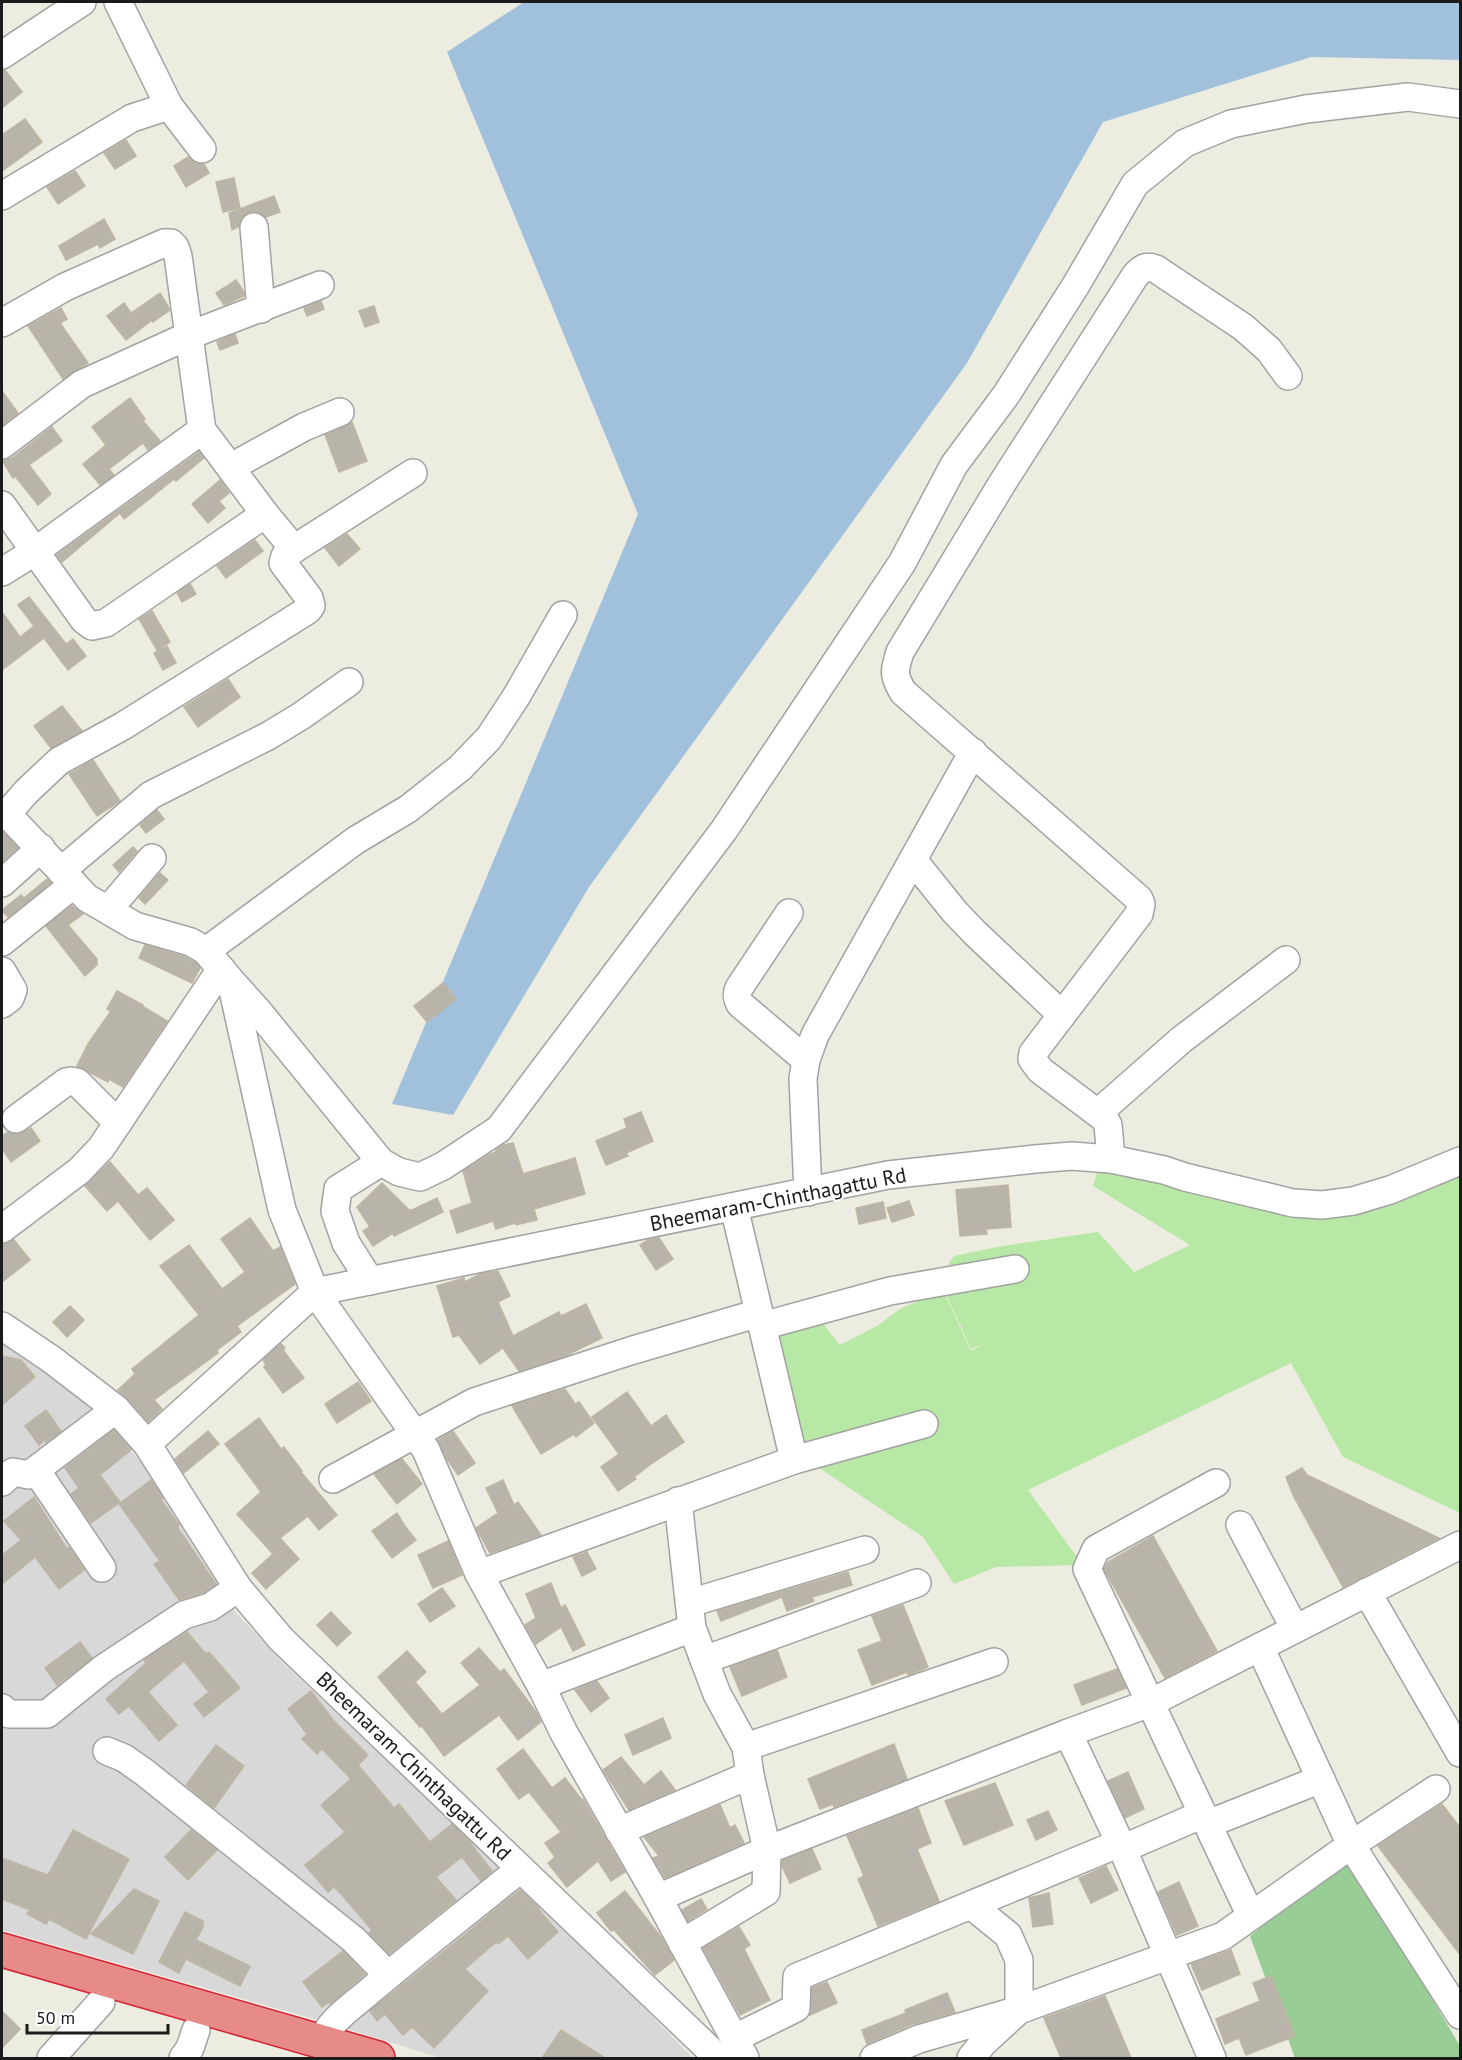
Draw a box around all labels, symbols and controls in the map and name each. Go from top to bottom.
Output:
street label: Bheemaram-Chinthagattu Rd [647,1161,909,1237]
street label: Bheemaram-Chinthagattu Rd [311,1666,517,1866]
scale bar [27,1997,168,2035]
text: 50 m [36,2006,75,2029]

